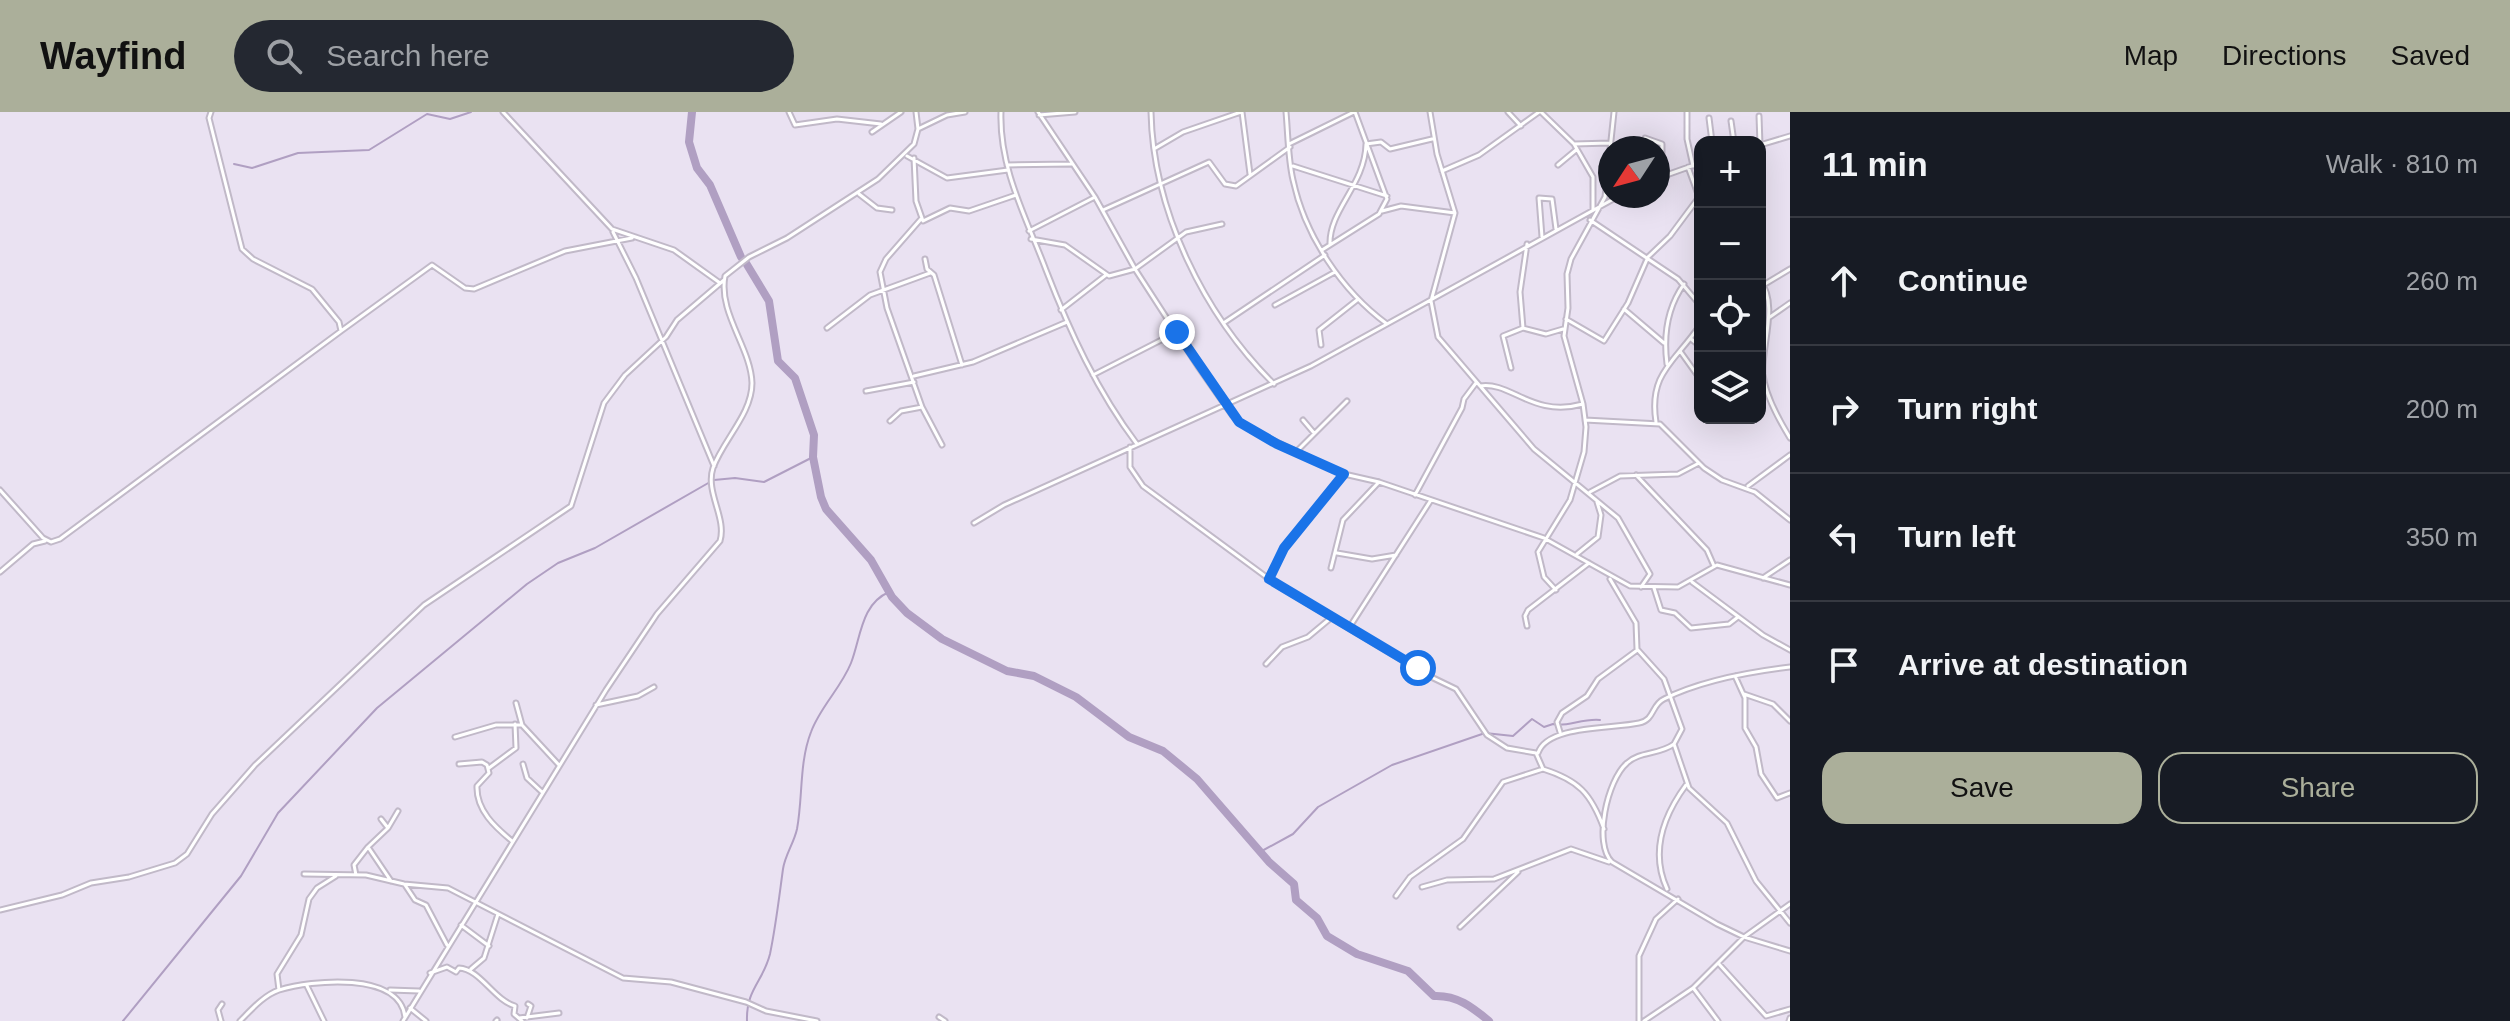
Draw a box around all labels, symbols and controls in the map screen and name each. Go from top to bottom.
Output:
search box [234,20,794,92]
icon: search [262,34,306,78]
text: Wayfind [40,35,186,77]
text: Search here [326,39,490,72]
text: Map [2124,40,2178,71]
text: Directions [2222,40,2347,71]
text: Saved [2391,40,2470,71]
north arrow [1598,136,1670,208]
map controls [1694,136,1766,424]
button: + [1694,136,1766,208]
text: 11 min [1822,145,1928,183]
text: Walk · 810 m [2326,149,2478,179]
button: − [1694,208,1766,280]
icon: ahead [1822,259,1866,303]
text: Continue [1898,264,2028,297]
text: 260 m [2406,266,2478,296]
button: locate [1694,280,1766,352]
route end [1159,314,1195,350]
button: layers [1694,352,1766,424]
icon: right [1822,387,1866,431]
text: Turn right [1898,392,2037,425]
text: 200 m [2406,394,2478,424]
icon: left [1822,515,1866,559]
text: Turn left [1898,520,2016,553]
text: 350 m [2406,522,2478,552]
icon: arrive [1822,643,1866,687]
text: Arrive at destination [1898,648,2188,681]
route start [1400,650,1436,686]
button: Save [1822,752,2142,824]
button: Share [2158,752,2478,824]

